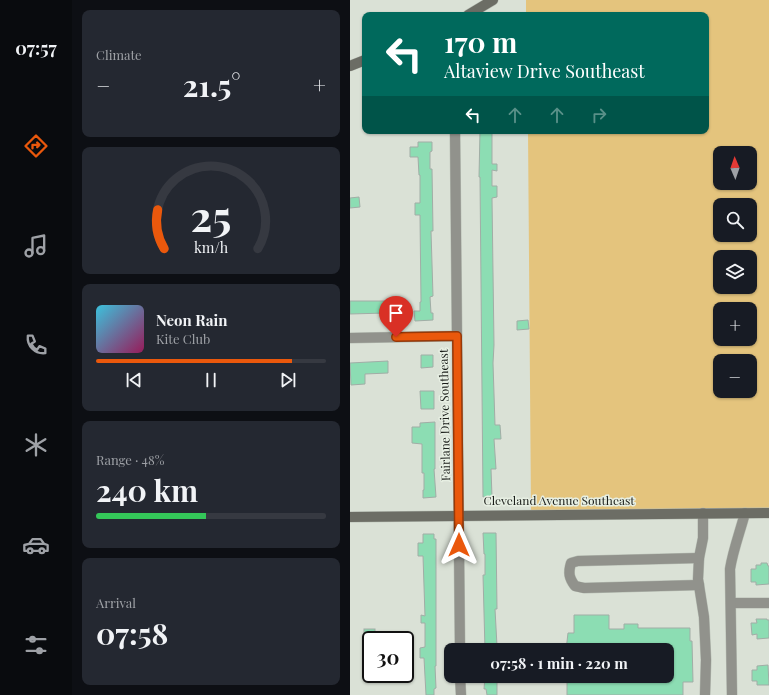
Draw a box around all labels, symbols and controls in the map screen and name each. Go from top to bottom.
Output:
text: 170 m [444,23,517,60]
icon: left [378,28,430,80]
text: 07:57 [15,36,57,60]
text: Climate [96,46,142,63]
text: Altaview Drive Southeast [444,59,645,83]
text: 21.5° [183,65,241,105]
text: − [96,70,110,100]
text: + [313,70,326,100]
icon: left [462,104,484,126]
icon: ahead [504,104,526,126]
icon: ahead [546,104,568,126]
icon: right [588,104,610,126]
icon: directions [22,132,50,160]
north arrow [713,146,757,190]
map controls [713,146,757,398]
text: 25 [191,186,231,241]
button: search [713,198,757,242]
icon: music [22,232,50,260]
text: km/h [194,237,229,256]
button: layers [713,250,757,294]
pin [379,296,413,337]
icon: arrive [385,302,407,324]
button: + [713,302,757,346]
text: Neon Rain [156,310,227,330]
text: Kite Club [156,330,210,347]
icon: phone [22,331,50,359]
street label: Fairlane Drive Southeast [435,348,453,481]
button: − [713,354,757,398]
icon: previous [123,369,145,391]
icon: pause [200,369,222,391]
icon: next [277,369,299,391]
icon: climate [22,431,50,459]
text: Range · 48% [96,451,164,468]
text: 240 km [96,470,198,510]
street label: Cleveland Avenue Southeast [483,492,635,508]
position arrow [438,524,480,566]
icon: car [22,531,50,559]
text: Arrival [96,594,136,611]
text: 07:58 [96,613,168,653]
icon: filters [22,631,50,659]
speed limit sign: 30 [362,631,414,683]
text: 07:58 · 1 min · 220 m [490,653,628,673]

